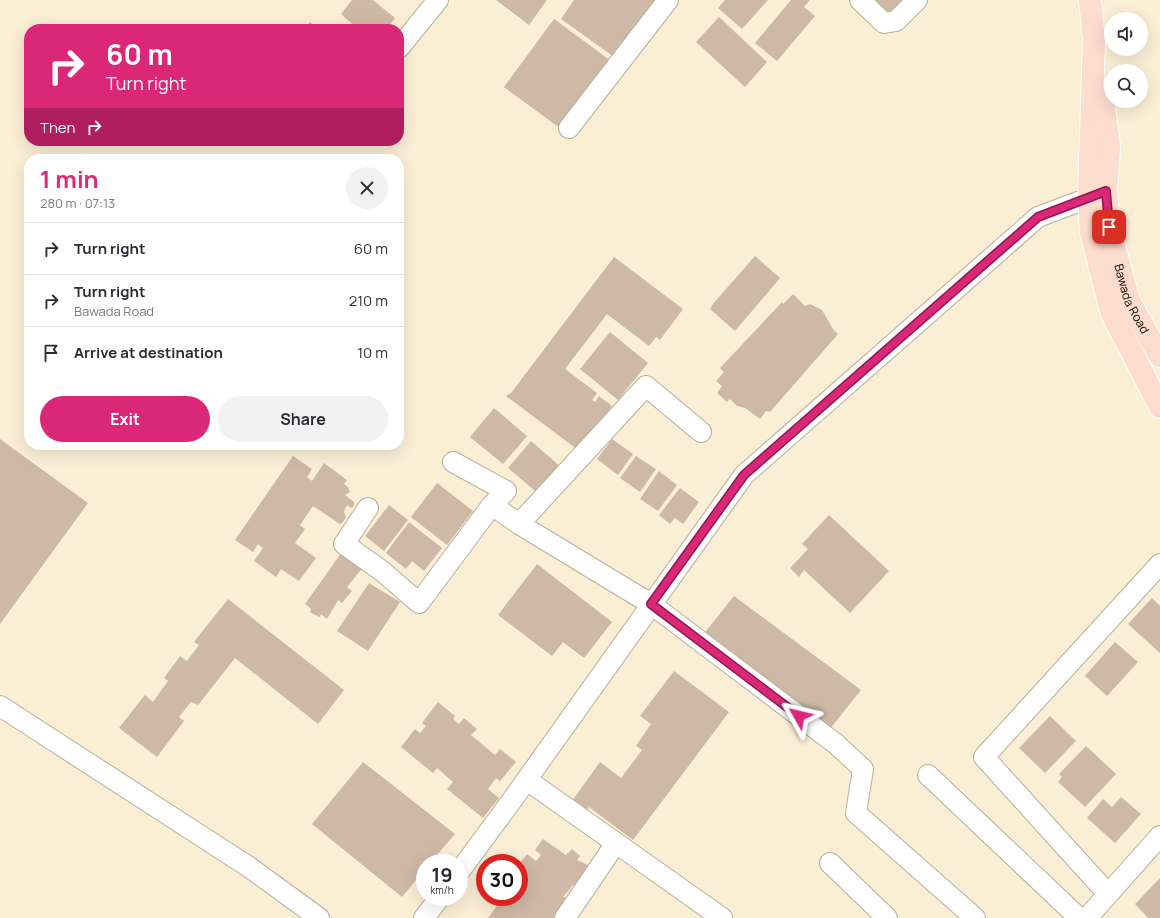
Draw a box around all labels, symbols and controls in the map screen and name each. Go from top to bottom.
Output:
map controls [1104,12,1148,108]
button: sound [1104,12,1148,56]
text: 60 m [106,35,173,73]
icon: right [40,40,92,92]
button: search [1104,64,1148,108]
text: Turn right [106,71,187,95]
icon: right [83,116,105,138]
text: Then [40,117,75,138]
text: 1 min [40,162,99,195]
button: close [346,167,388,209]
text: 280 m · 07:13 [40,194,115,212]
pin [1092,210,1126,244]
icon: arrive [1098,216,1120,238]
icon: right [40,238,62,260]
text: Turn right [74,238,145,259]
text: 60 m [354,238,388,259]
street label: Bawada Road [1111,262,1154,336]
text: Turn right [74,281,145,302]
icon: right [40,290,62,312]
text: 210 m [349,290,388,311]
text: Bawada Road [74,302,154,320]
icon: arrive [40,342,62,364]
text: Arrive at destination [74,342,223,363]
text: 10 m [357,342,388,363]
button: Exit [40,396,210,442]
button: Share [218,396,388,442]
position arrow [778,695,820,737]
speed limit sign: 30 [476,854,528,906]
text: 19 [431,861,453,888]
text: km/h [430,883,454,897]

